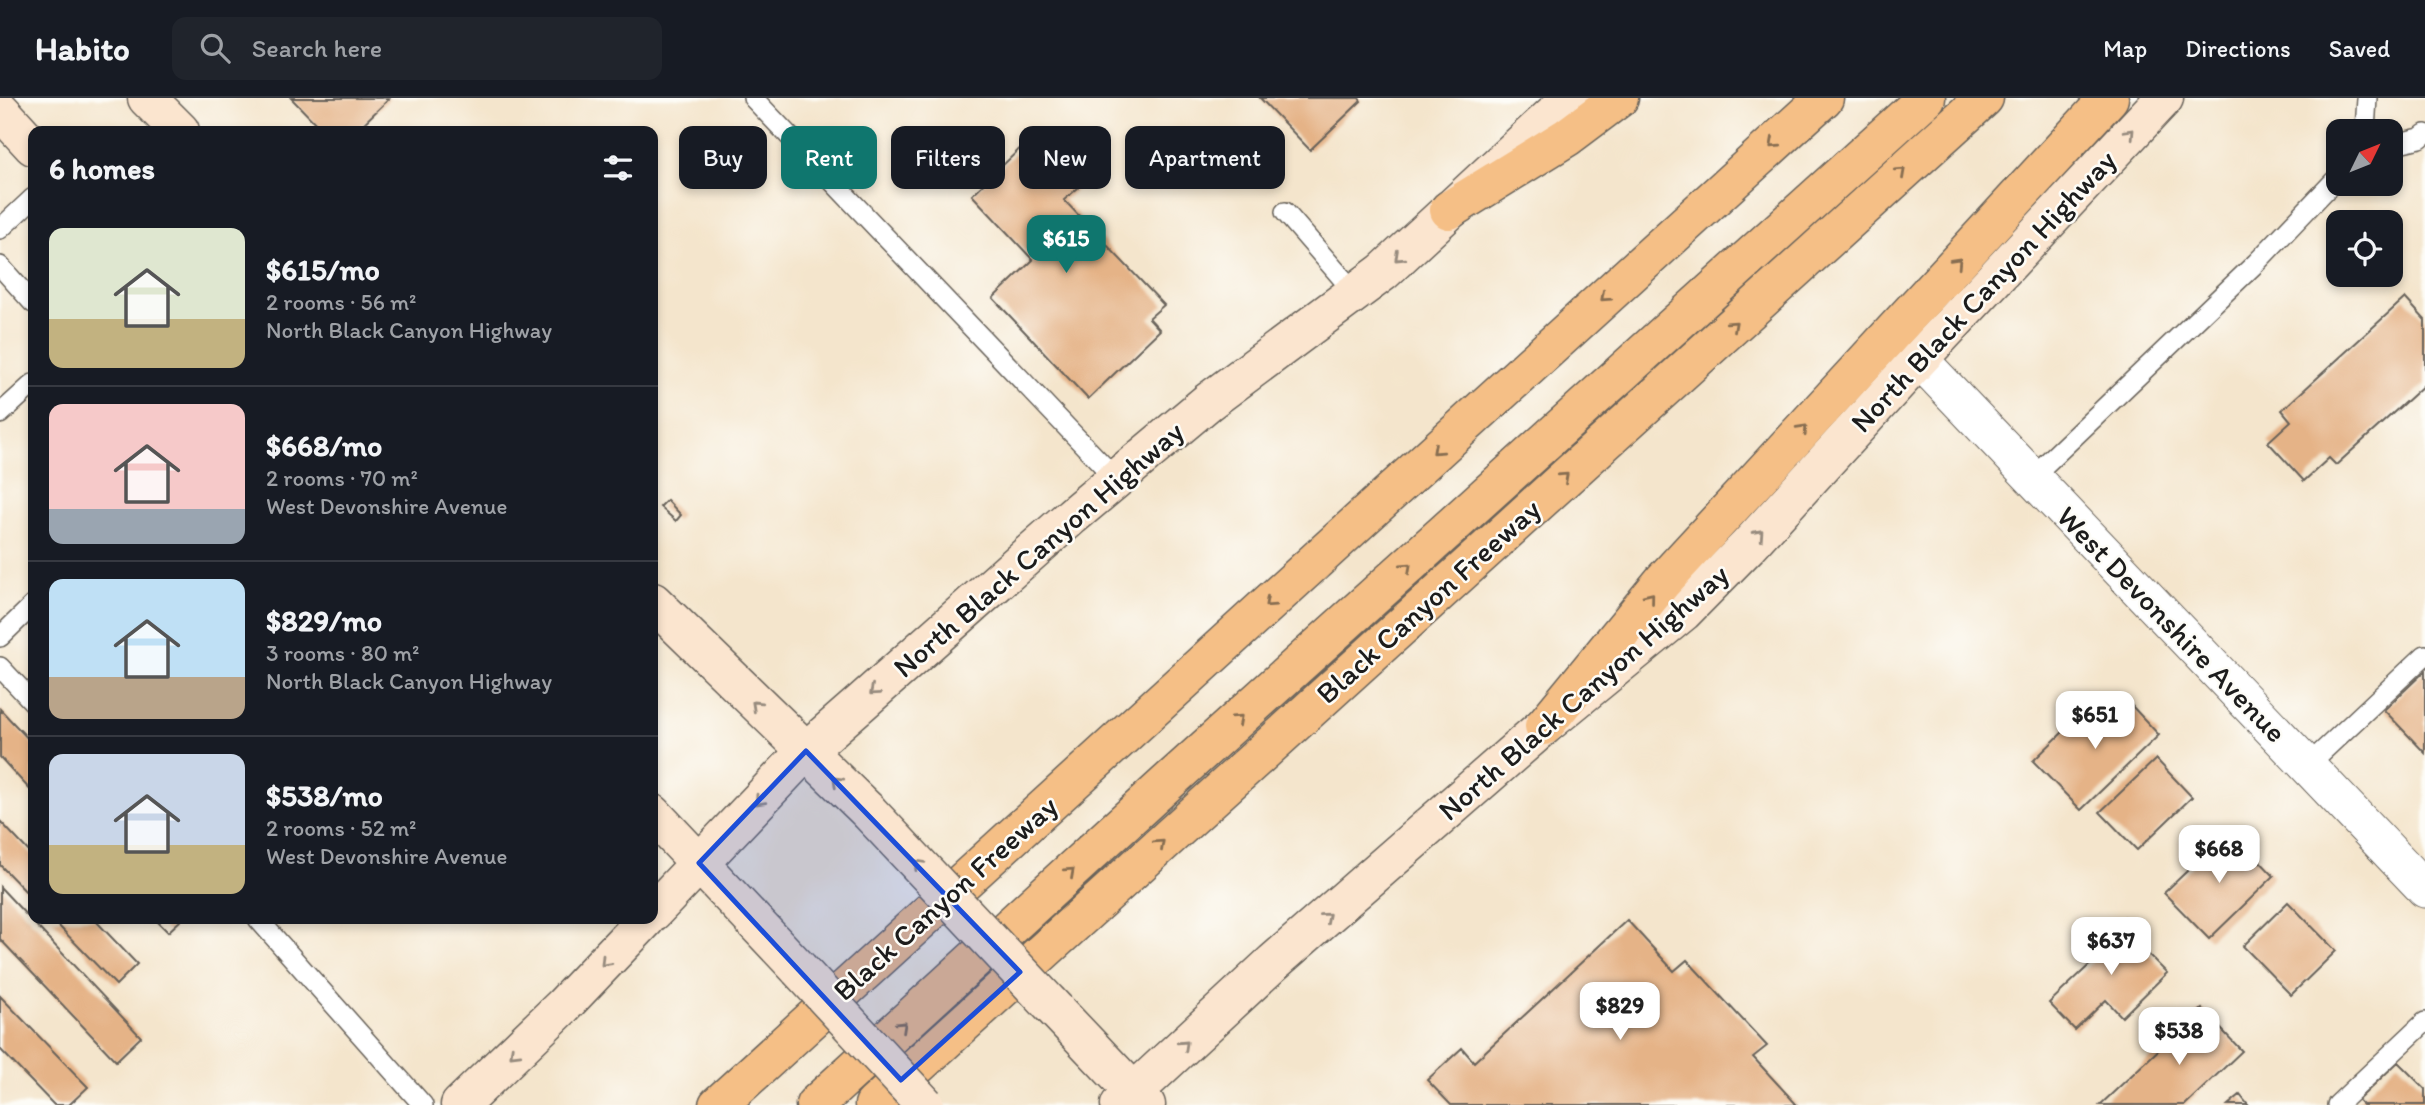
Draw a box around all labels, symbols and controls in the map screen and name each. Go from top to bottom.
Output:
search box [172,17,662,80]
text: Habito [35,29,130,68]
icon: search [196,29,234,67]
text: Search here [252,32,382,64]
text: Map [2103,34,2147,63]
text: Directions [2185,34,2291,63]
text: Saved [2329,34,2390,63]
north arrow [2326,119,2403,196]
map controls [2326,119,2403,287]
chip: Buy [679,126,767,189]
chip: Rent [781,126,877,189]
chip: Filters [891,126,1005,189]
chip: New [1019,126,1111,189]
chip: Apartment [1125,126,1285,189]
one-way arrow [2122,128,2135,141]
one-way arrow [1769,136,1782,148]
street label: North Black Canyon Highway [1842,142,2124,440]
icon: filters [599,149,637,187]
text: 6 homes [49,150,155,187]
one-way arrow [1893,168,1906,180]
button: locate [2326,210,2403,287]
pin: $615 [1025,216,1107,275]
text: $615 [1043,224,1089,252]
one-way arrow [1394,248,1407,261]
text: $615/mo [266,251,380,288]
icon: home [105,256,189,340]
one-way arrow [1949,257,1961,270]
text: 2 rooms · 56 m² [266,288,417,316]
one-way arrow [1600,289,1613,301]
text: North Black Canyon Highway [266,316,552,344]
one-way arrow [1724,320,1737,333]
street label: North Black Canyon Highway [885,413,1191,685]
one-way arrow [1794,424,1807,437]
text: $668/mo [266,427,382,464]
icon: home [105,432,189,516]
one-way arrow [1432,442,1445,454]
text: 2 rooms · 70 m² [266,464,418,492]
one-way arrow [1556,473,1569,485]
street label: Black Canyon Freeway [1308,490,1548,712]
text: West Devonshire Avenue [266,492,507,520]
street label: West Devonshire Avenue [2049,498,2295,750]
one-way arrow [1751,529,1764,542]
street label: North Black Canyon Highway [1430,556,1736,828]
one-way arrow [1399,563,1412,575]
one-way arrow [1641,593,1654,605]
one-way arrow [1264,595,1277,608]
text: $829/mo [266,602,382,639]
icon: home [105,607,189,691]
text: 3 rooms · 80 m² [266,639,420,667]
text: North Black Canyon Highway [266,667,552,695]
one-way arrow [869,683,882,695]
pin: $651 [2054,692,2136,751]
text: $651 [2072,700,2118,728]
one-way arrow [751,701,764,713]
one-way arrow [1230,715,1243,727]
text: $538/mo [266,777,383,814]
one-way arrow [832,777,845,790]
icon: home [105,782,189,866]
street label: Black Canyon Freeway [825,787,1065,1009]
one-way arrow [755,792,768,805]
text: 2 rooms · 52 m² [266,814,416,842]
pin: $668 [2178,826,2260,885]
text: $668 [2195,834,2243,862]
one-way arrow [1152,840,1165,853]
text: West Devonshire Avenue [266,842,507,870]
one-way arrow [913,859,926,872]
one-way arrow [1062,868,1075,880]
one-way arrow [1317,913,1330,925]
pin: $637 [2070,918,2152,977]
text: $637 [2087,926,2135,954]
one-way arrow [600,954,613,967]
pin: $829 [1579,982,1661,1042]
text: $829 [1596,991,1644,1019]
pin: $538 [2138,1007,2220,1067]
text: $538 [2155,1016,2203,1044]
one-way arrow [894,1022,907,1034]
one-way arrow [1176,1041,1189,1054]
one-way arrow [509,1045,522,1058]

